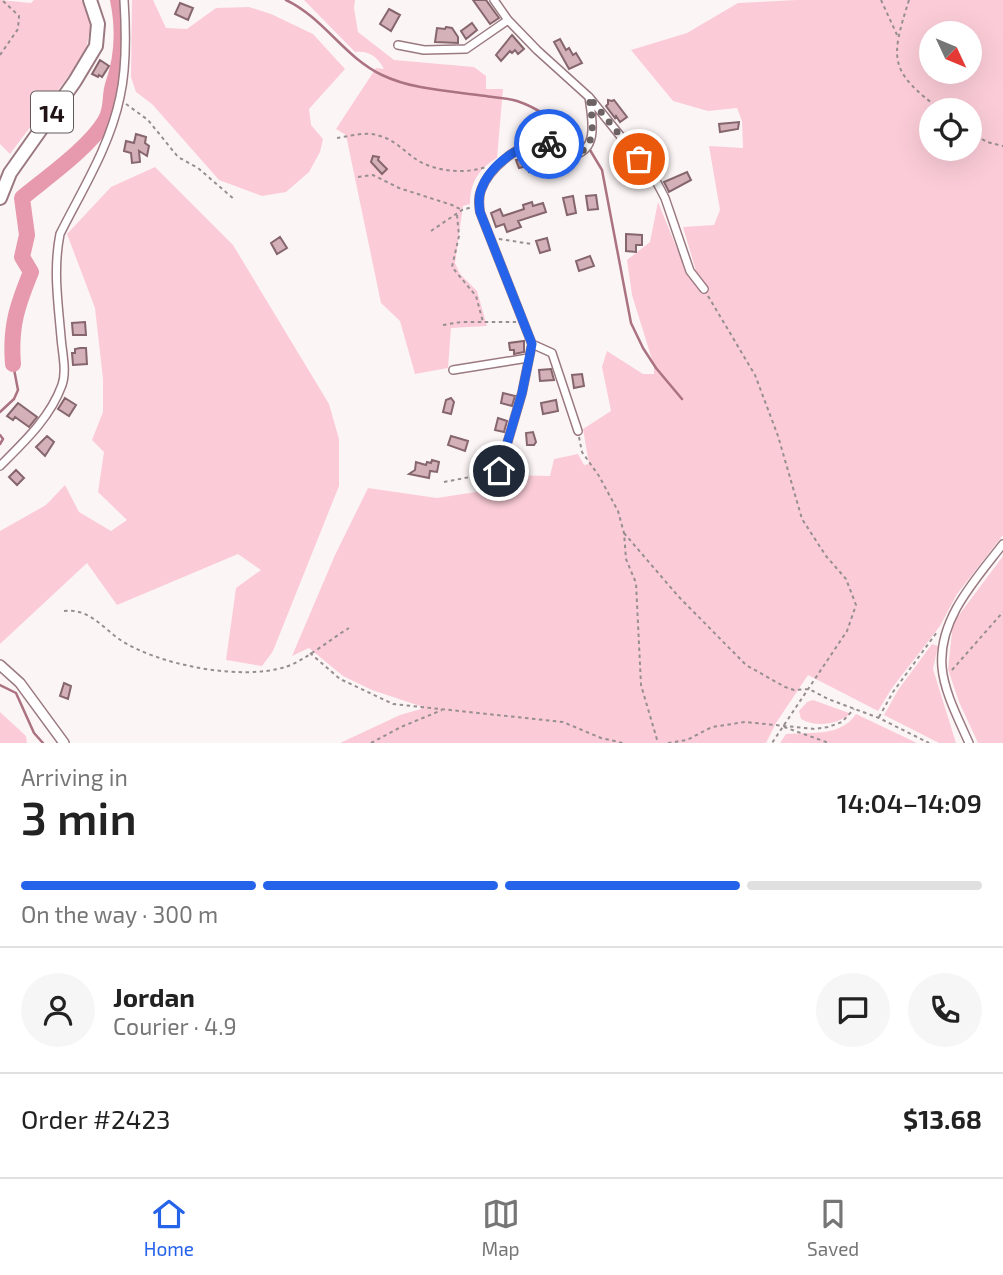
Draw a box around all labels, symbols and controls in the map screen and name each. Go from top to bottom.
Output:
north arrow [919,21,982,84]
map controls [919,21,982,161]
road number: 14 [31,92,73,132]
button: locate [919,98,982,161]
courier [514,109,584,179]
icon: bike [530,125,568,163]
pin [609,129,669,189]
icon: bag [620,140,658,178]
pin [469,441,529,501]
icon: home [480,452,518,490]
text: Arriving in [21,763,128,791]
text: 14:04–14:09 [837,787,982,818]
text: 3 min [21,789,137,844]
text: On the way · 300 m [21,900,218,928]
button: person [21,973,95,1047]
button: chat [816,973,890,1047]
button: phone [908,973,982,1047]
text: Jordan [113,981,195,1012]
text: Courier · 4.9 [113,1012,237,1040]
text: Order #2423 [21,1103,171,1134]
text: $13.68 [903,1103,982,1134]
tab: Home [144,1195,194,1260]
tab: Map [482,1195,520,1260]
tab: Saved [807,1195,859,1260]

